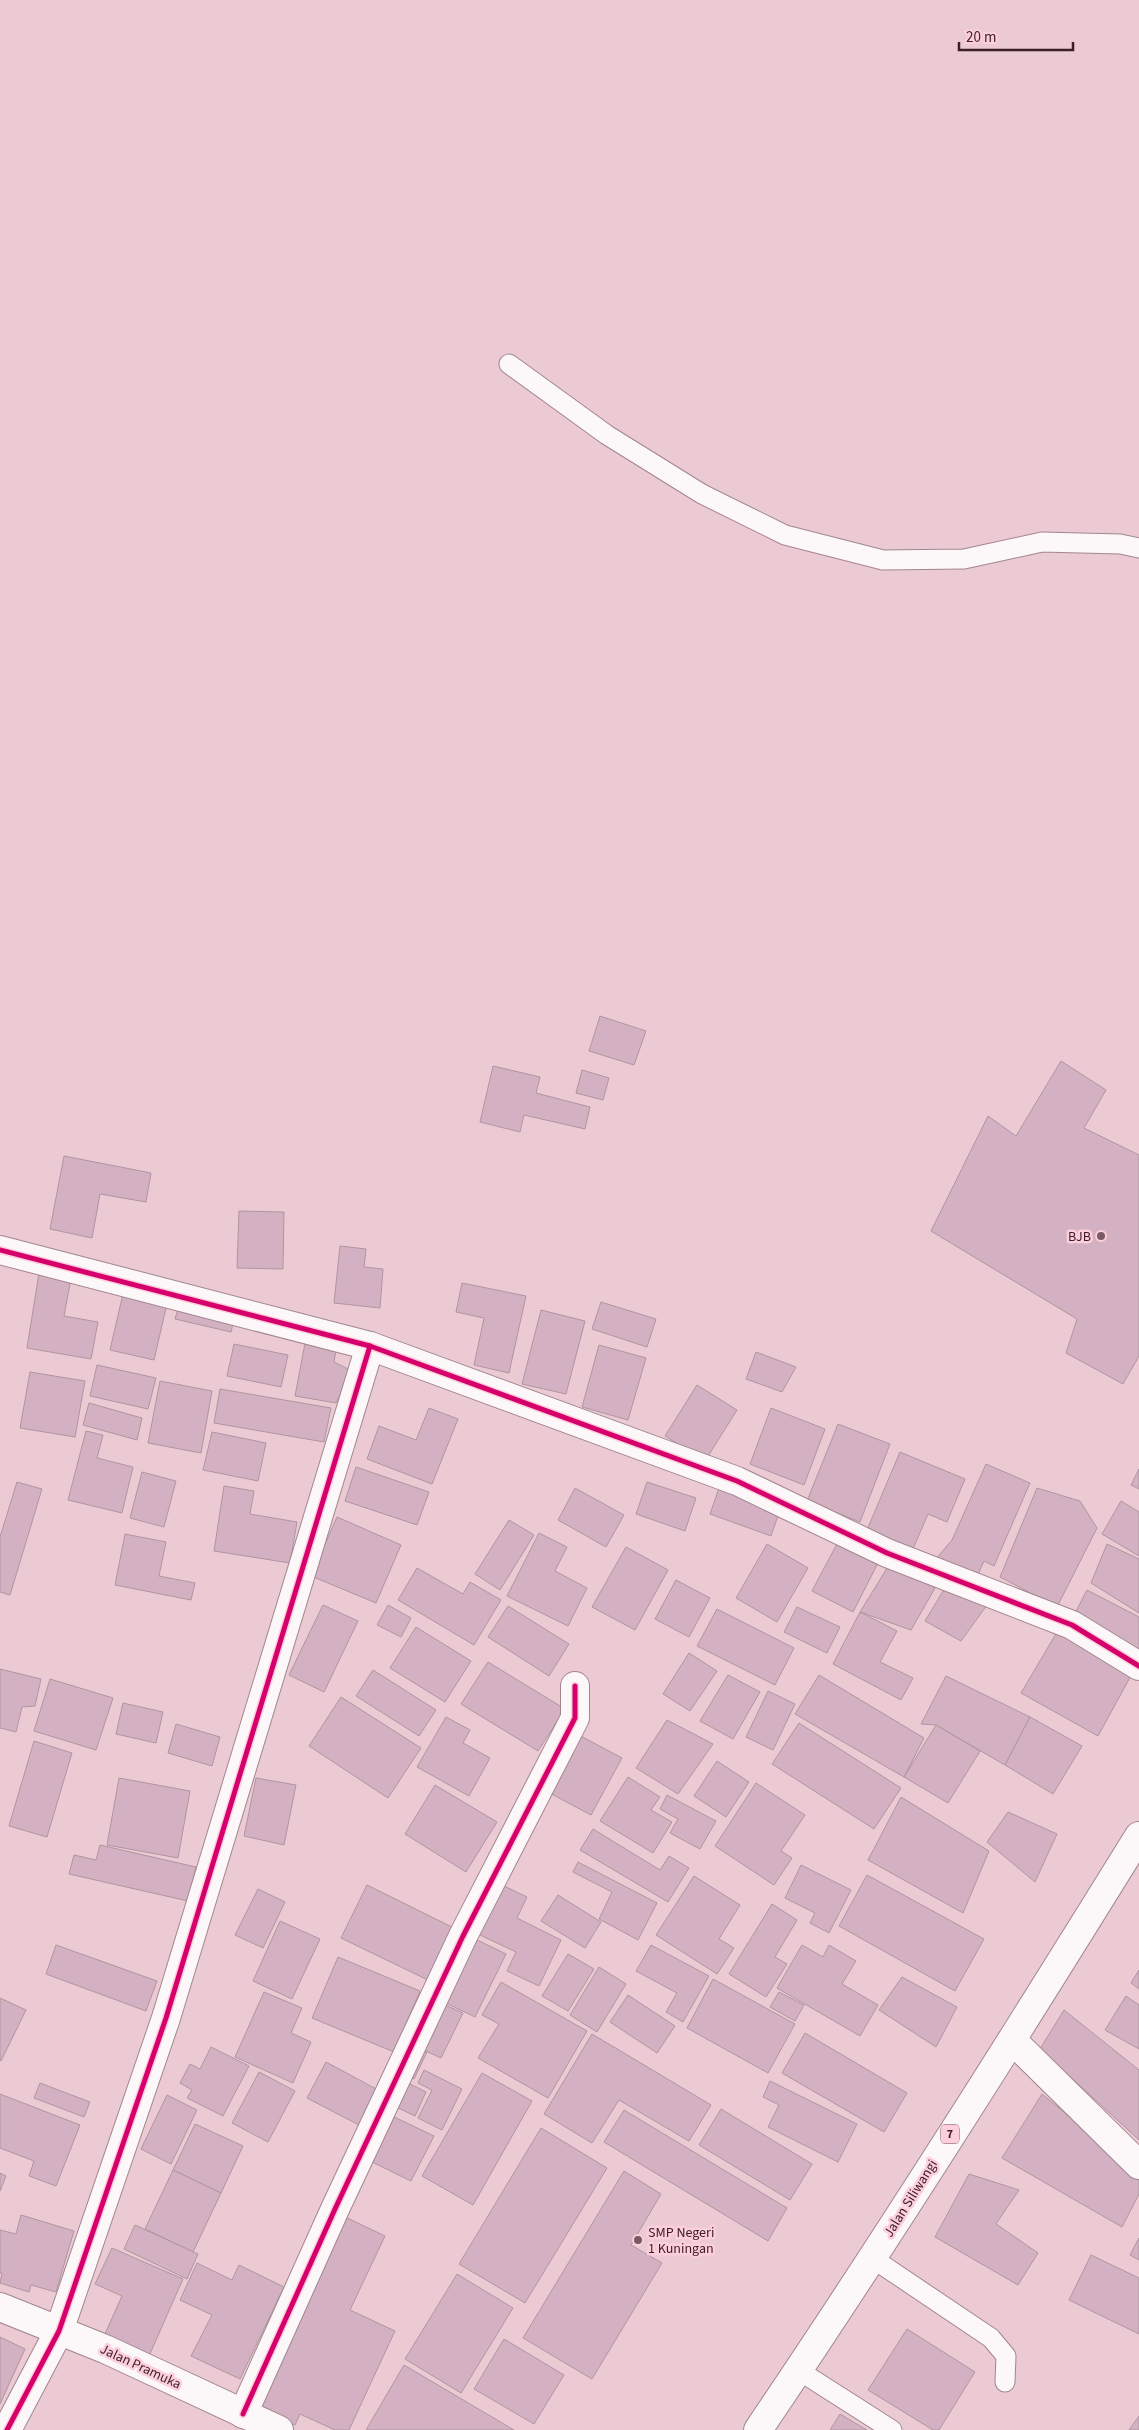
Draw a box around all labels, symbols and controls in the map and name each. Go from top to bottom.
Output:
scale bar [959,20,1073,52]
text: 20 m [966,27,996,48]
place label: BJB [1068,1227,1091,1247]
marker: BJB [1095,1230,1107,1242]
road number: 7 [941,2124,959,2144]
street label: Jalan Siliwangi [879,2156,943,2241]
place label: SMP Negeri 1 Kuningan [648,2223,714,2259]
marker: SMP Negeri 1 Kuningan [632,2234,644,2246]
street label: Jalan Pramuka [97,2339,184,2394]

